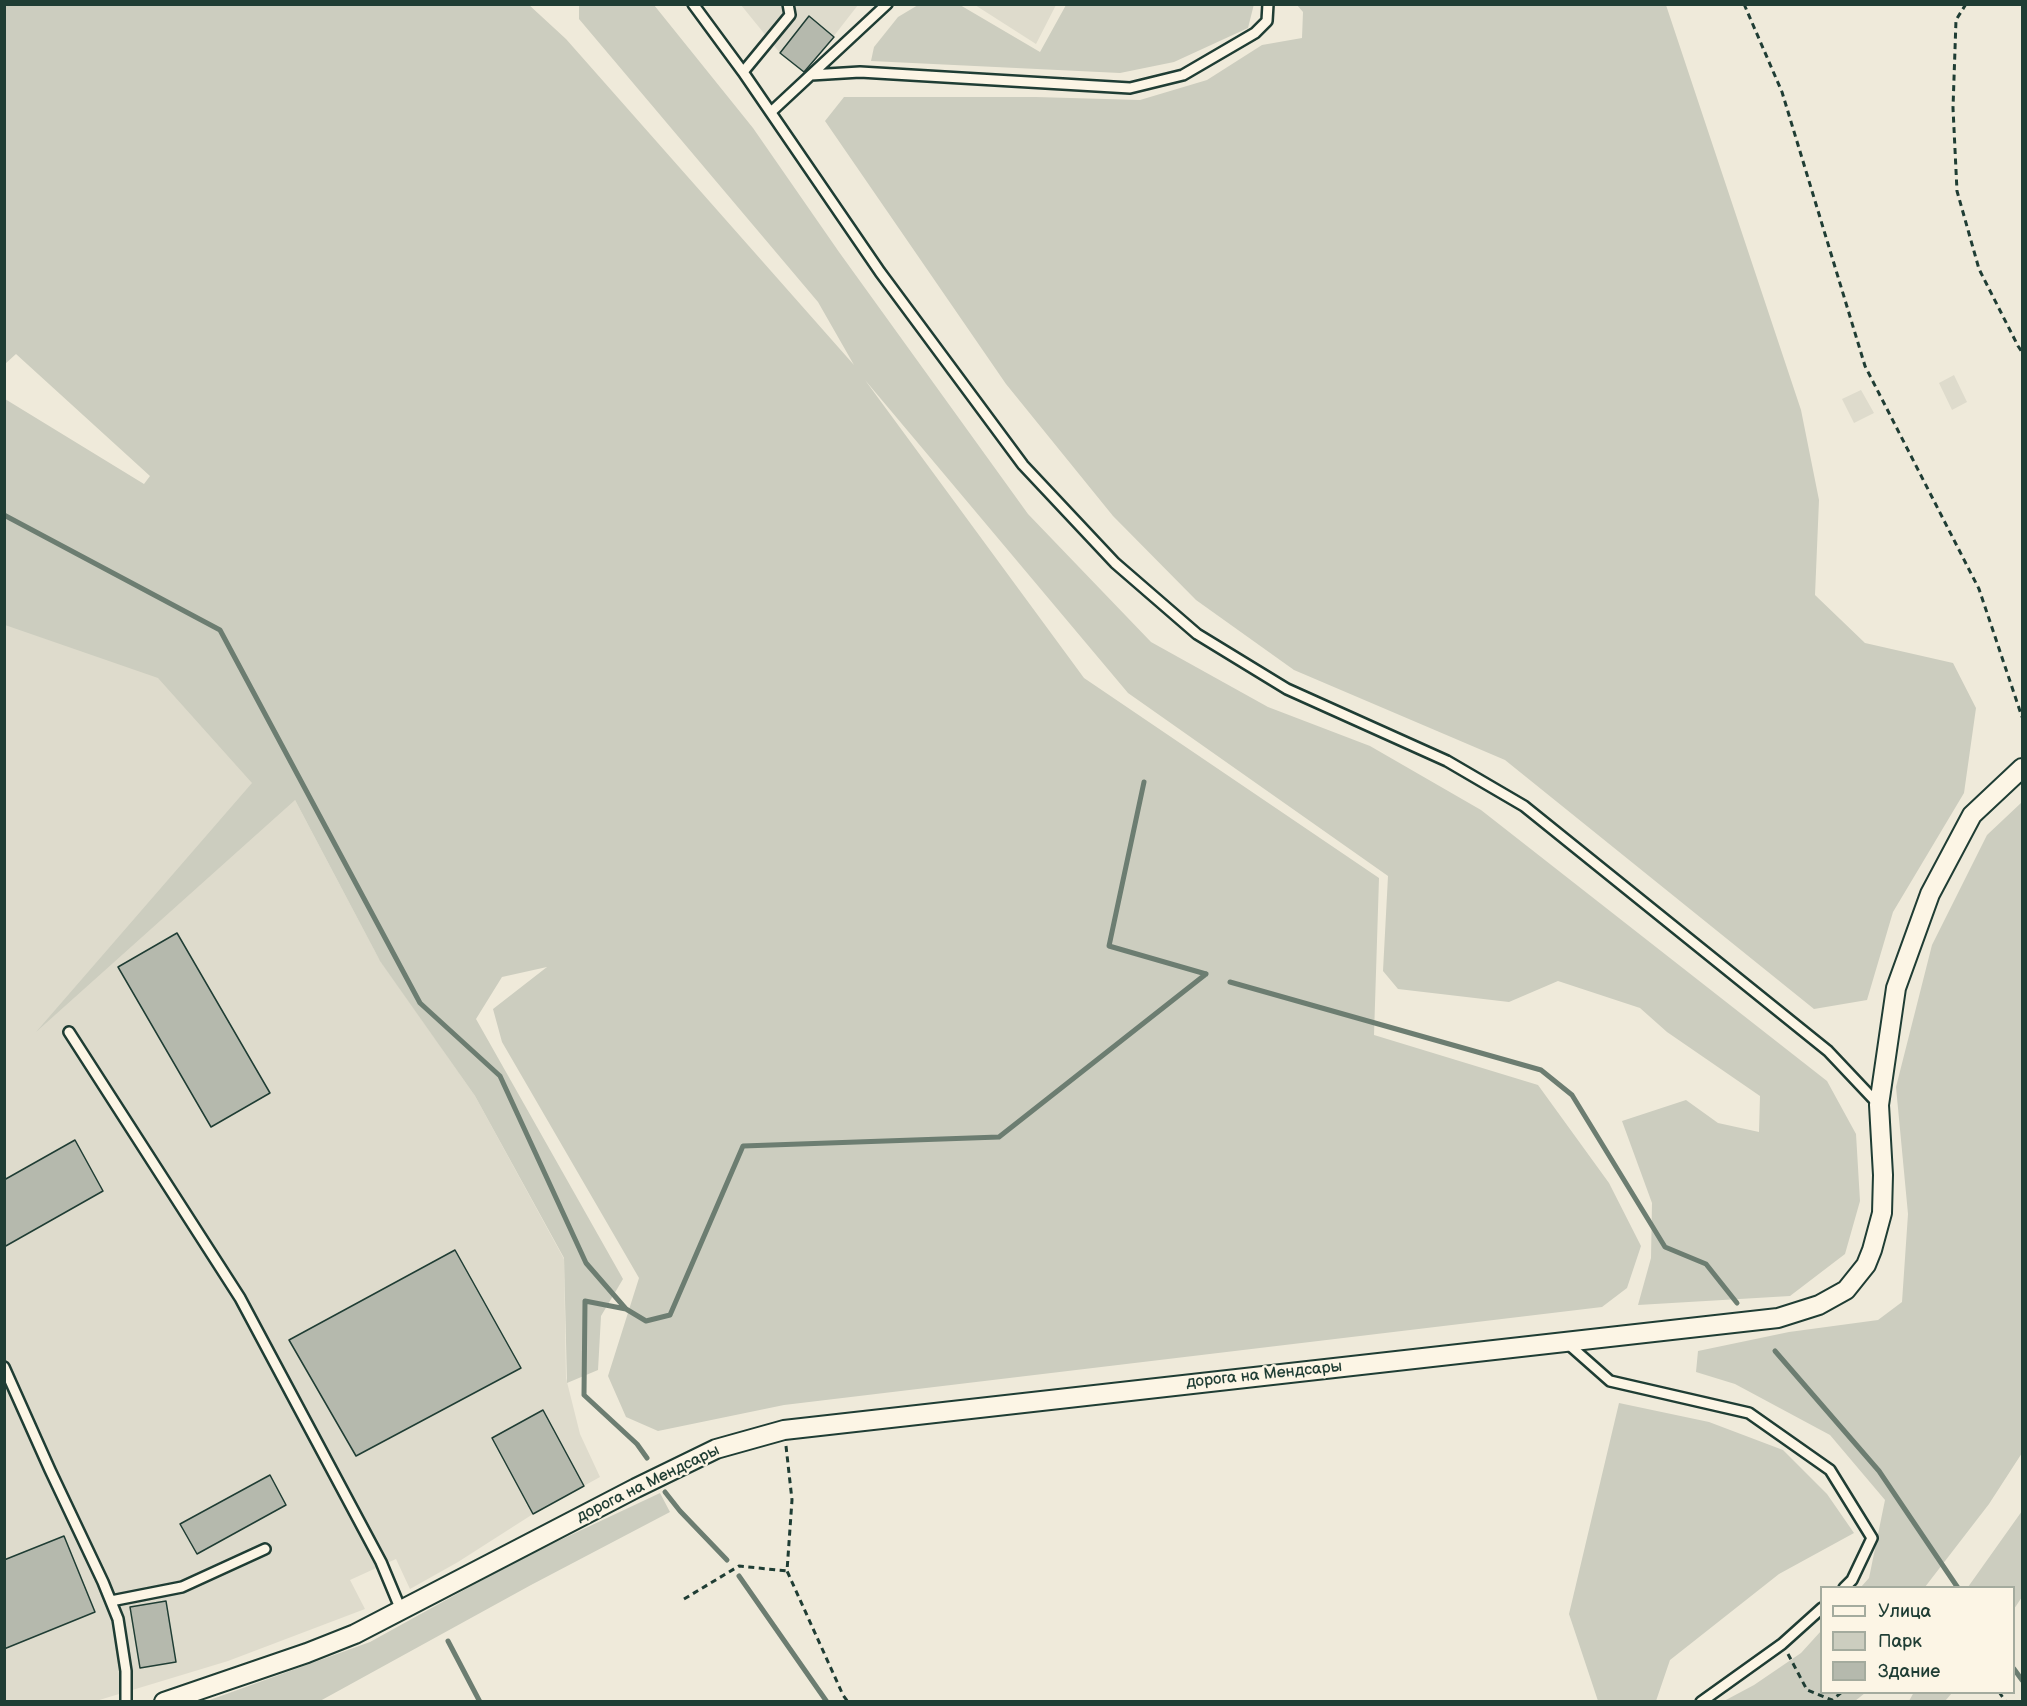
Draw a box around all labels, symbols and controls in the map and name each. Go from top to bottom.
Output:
street label: дорога на Мендсары [1185,1357,1343,1393]
street label: дорога на Мендсары [573,1441,723,1527]
legend [1820,1586,2015,1694]
text: Улица [1878,1601,1931,1622]
text: Парк [1878,1631,1922,1652]
text: Здание [1878,1661,1940,1682]

